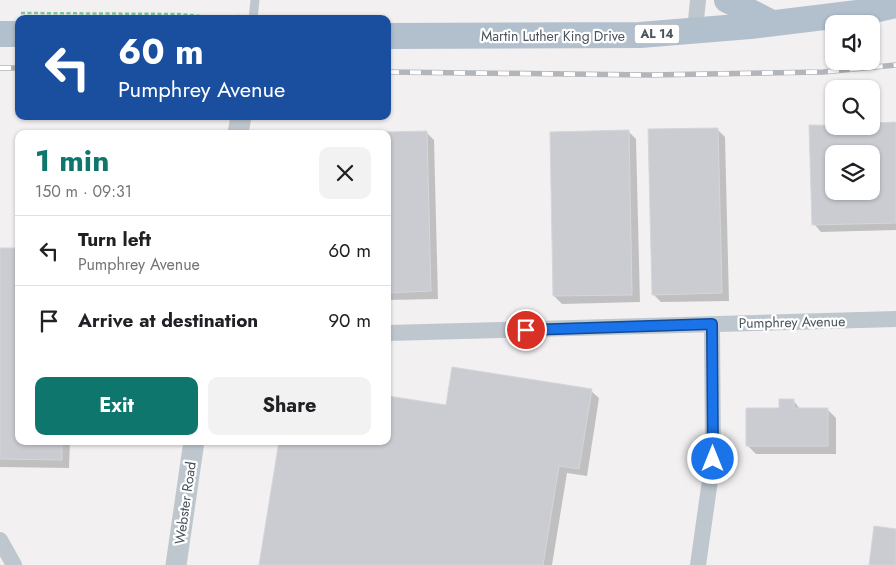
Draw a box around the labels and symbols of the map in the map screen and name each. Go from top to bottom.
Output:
road number: AL 14 [634,24,680,44]
street label: Martin Luther King Drive [481,26,625,46]
pin [505,309,547,351]
street label: Pumphrey Avenue [739,311,845,333]
position arrow [686,432,738,484]
street label: Webster Road [169,460,201,546]

